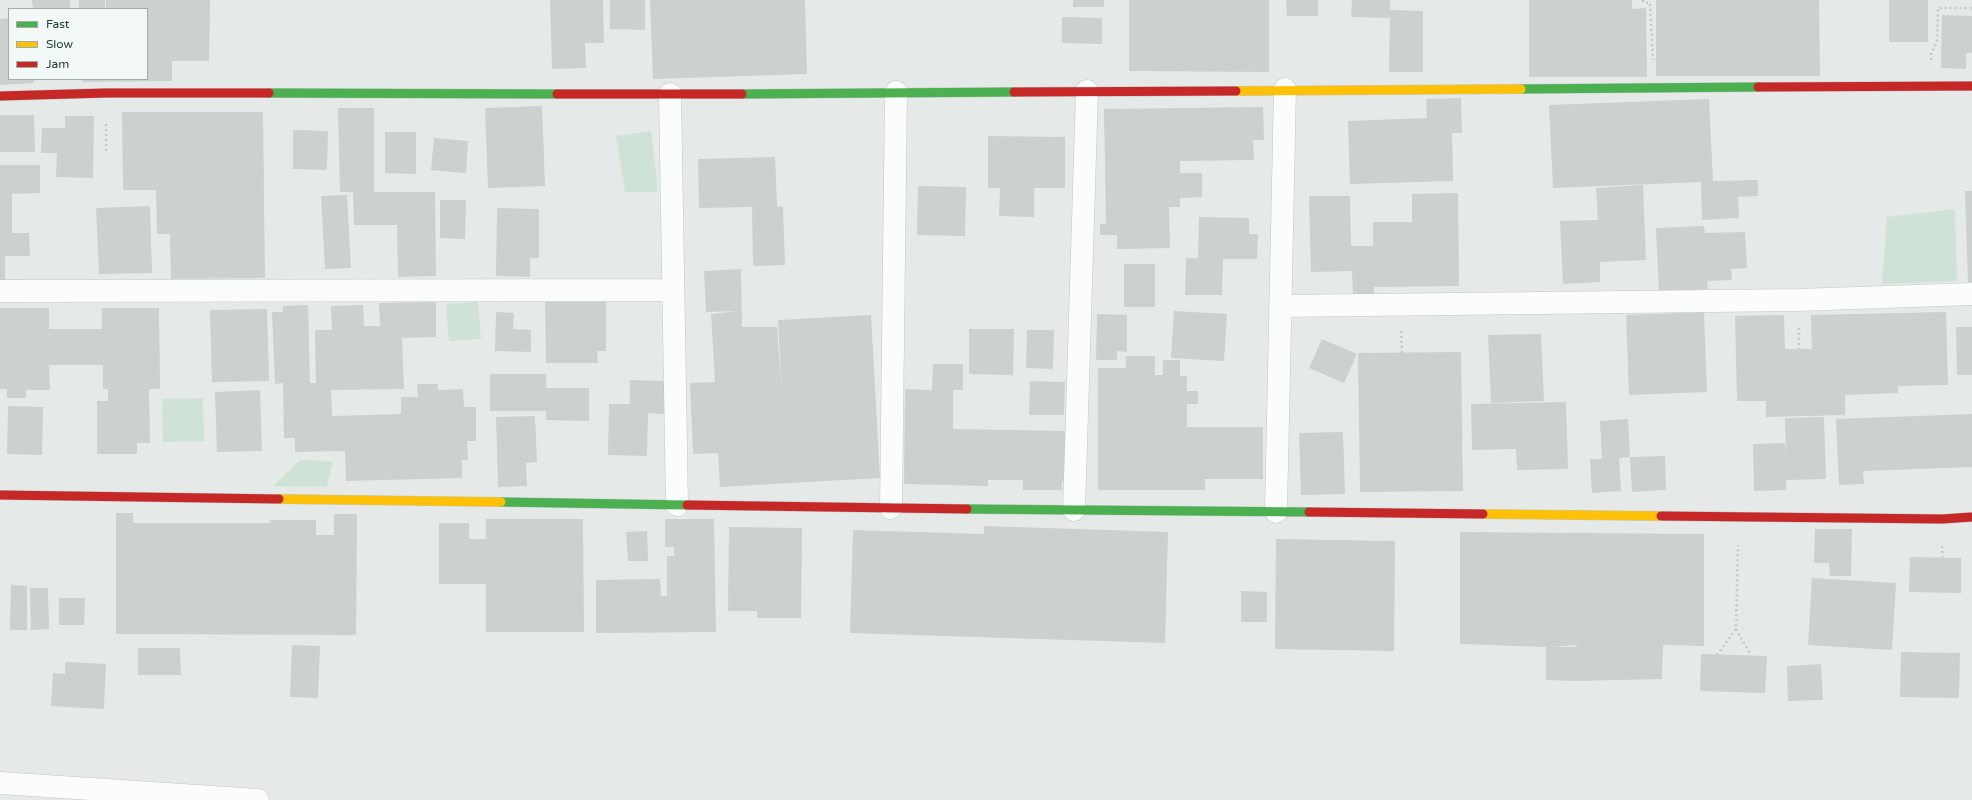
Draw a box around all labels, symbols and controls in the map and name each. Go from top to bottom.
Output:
legend [8,8,148,80]
text: Fast [46,17,69,31]
text: Slow [46,37,73,51]
text: Jam [46,57,69,71]

